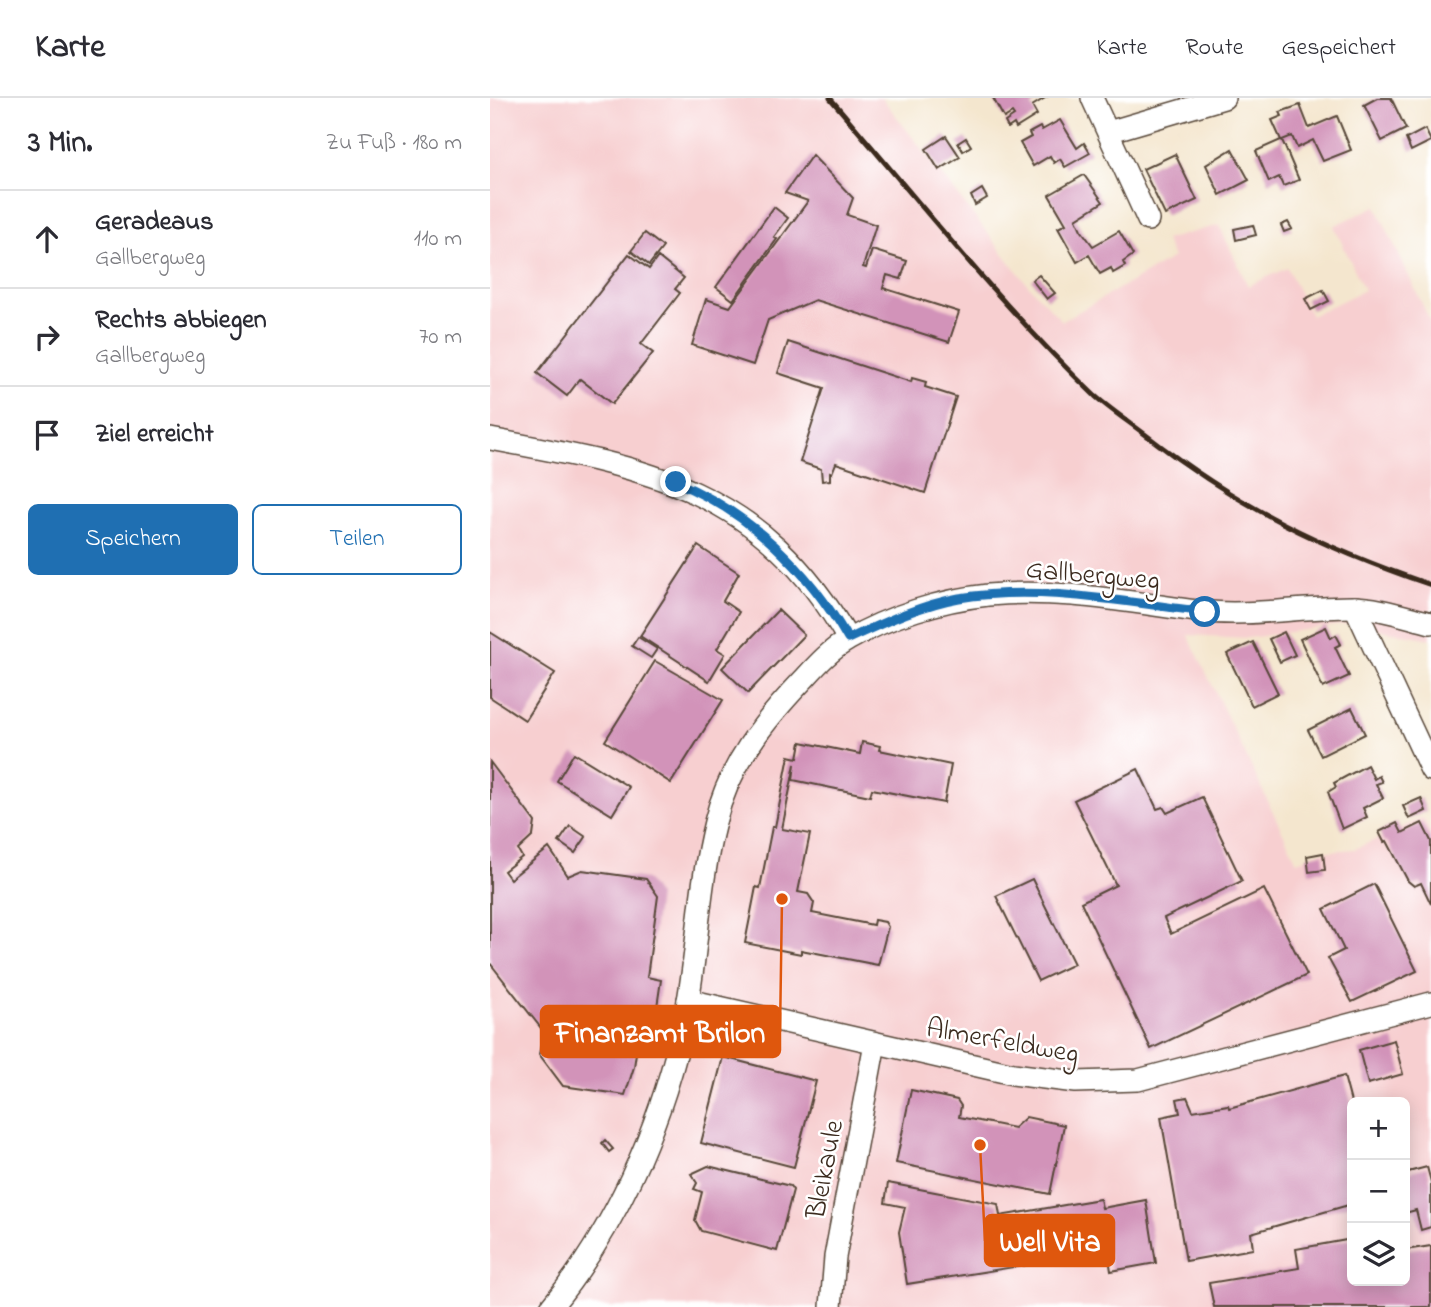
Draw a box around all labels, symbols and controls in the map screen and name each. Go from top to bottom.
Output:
text: Karte [35,24,105,72]
text: Karte [1096,31,1147,66]
text: Route [1185,31,1244,66]
text: Gespeichert [1282,31,1396,66]
text: 3 Min. [28,122,92,166]
text: Zu Fuß · 180 m [326,127,462,160]
text: Geradeaus [95,204,213,242]
icon: ahead [28,220,66,258]
text: 110 m [414,223,462,256]
text: Gallbergweg [95,242,205,275]
text: Rechts abbiegen [95,302,267,340]
icon: right [28,318,66,356]
text: 70 m [419,321,462,354]
text: Gallbergweg [95,340,205,373]
icon: arrive [28,416,66,454]
text: Ziel erreicht [95,416,214,454]
route end [660,466,691,497]
button: Speichern [28,504,238,575]
button: Teilen [252,504,462,575]
street label: Gallbergweg [1024,550,1161,603]
route start [1189,596,1220,627]
callout: Finanzamt Brilon [541,1006,780,1057]
street label: Almerfeldweg [923,1009,1082,1076]
text: Finanzamt Brilon [553,1013,765,1057]
map controls [1347,1097,1410,1286]
button: + [1347,1097,1410,1160]
street label: Bleikaule [797,1116,856,1224]
button: − [1347,1160,1410,1223]
callout: Well Vita [985,1215,1114,1266]
text: Well Vita [999,1222,1101,1266]
button: layers [1347,1223,1410,1286]

